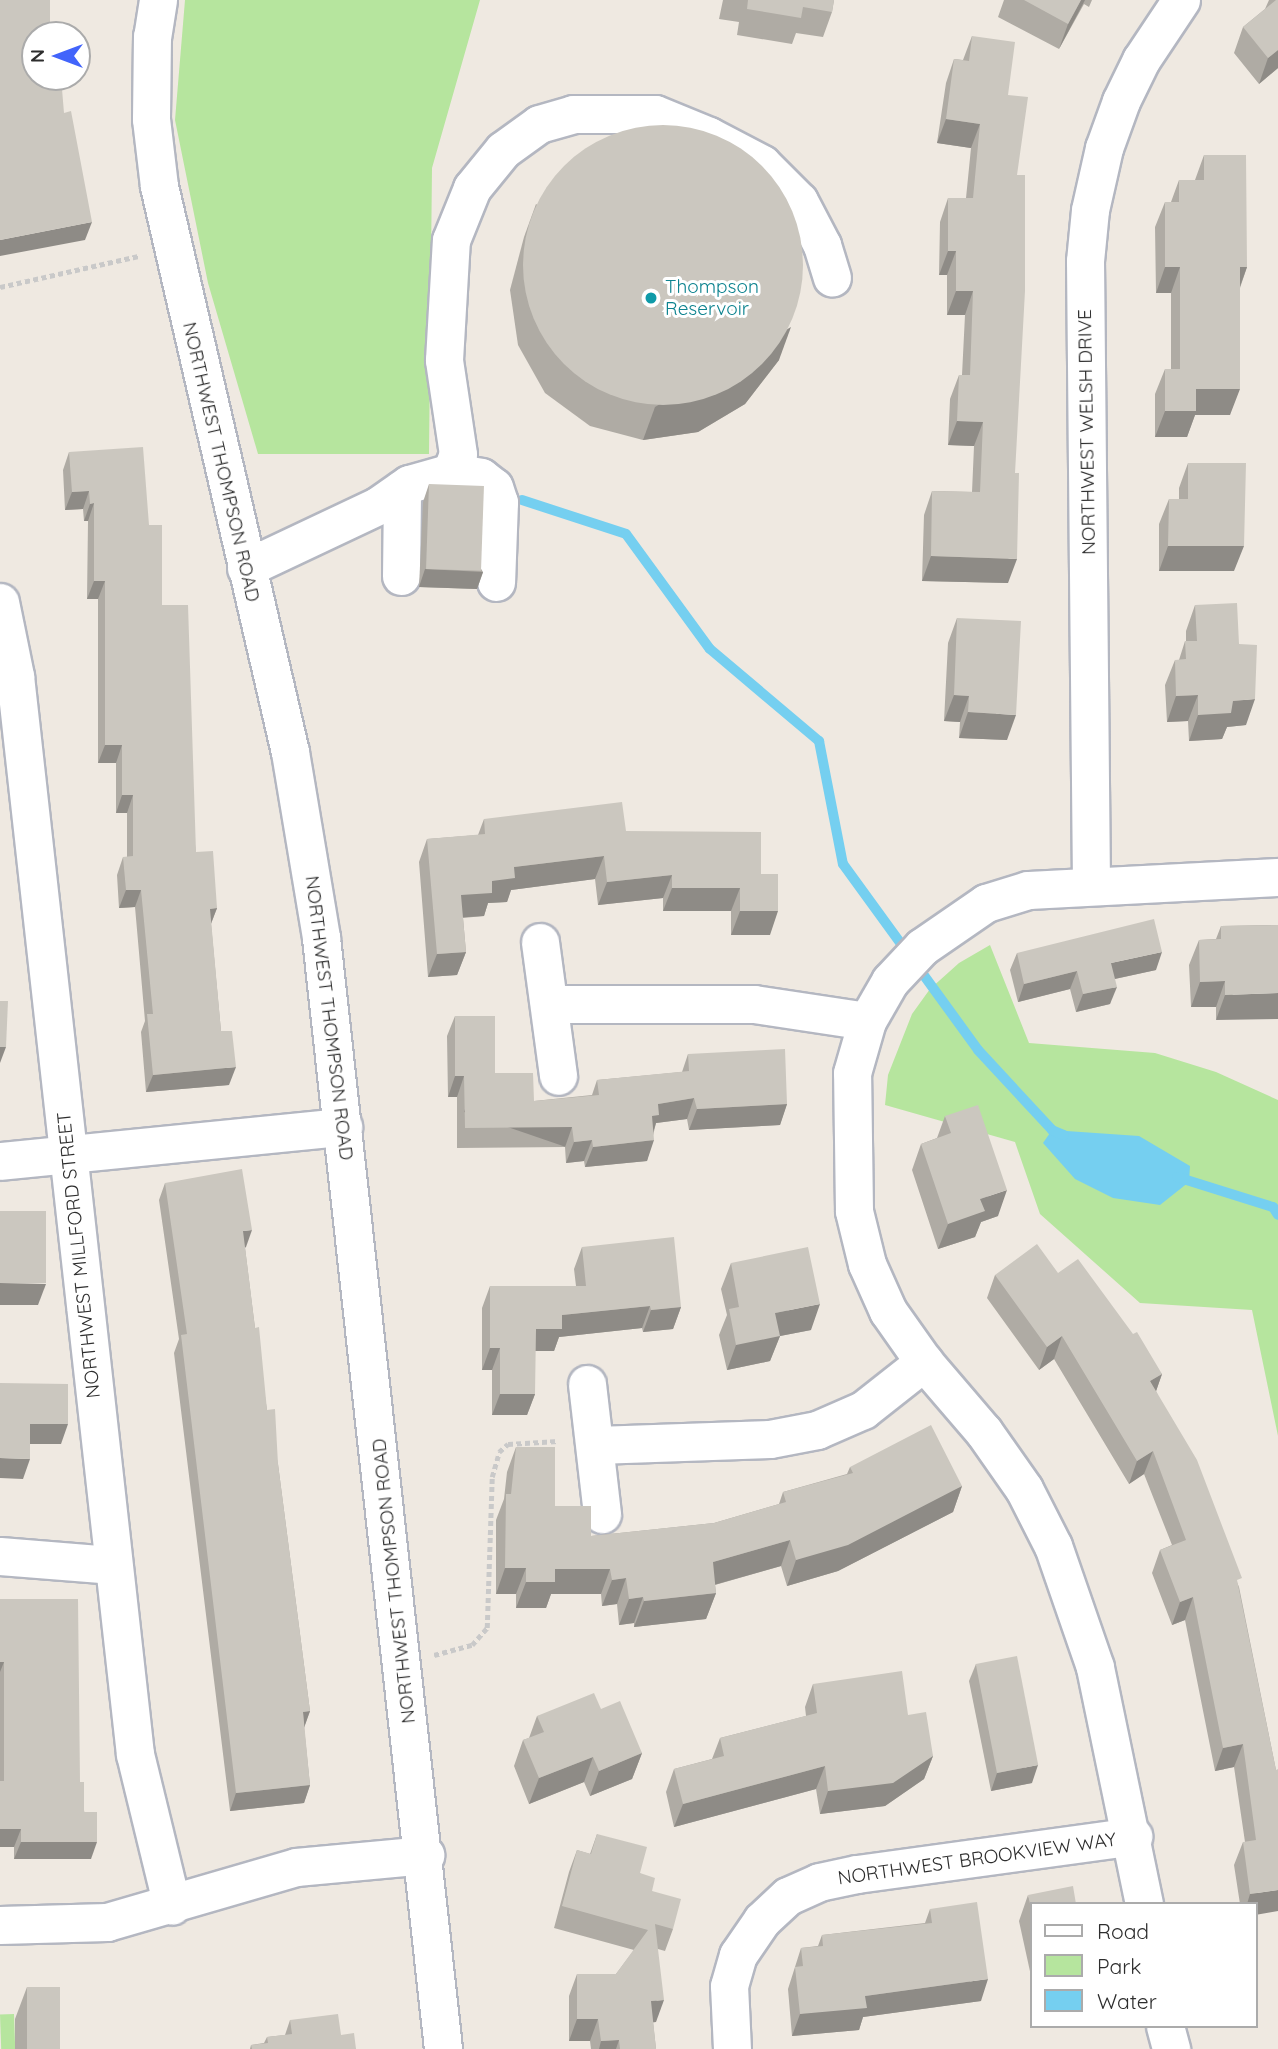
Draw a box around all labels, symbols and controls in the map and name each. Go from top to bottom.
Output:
north arrow [21,21,91,91]
text: N [25,49,49,63]
place label: Thompson Reservoir [665,276,759,320]
marker: Thompson Reservoir [643,290,659,306]
street label: NORTHWEST WELSH DRIVE [1073,309,1101,555]
street label: NORTHWEST THOMPSON ROAD [178,320,264,604]
street label: NORTHWEST THOMPSON ROAD [300,874,358,1162]
street label: NORTHWEST MILLFORD STREET [53,1111,105,1399]
street label: NORTHWEST THOMPSON ROAD [368,1437,420,1725]
street label: NORTHWEST BROOKVIEW WAY [836,1828,1118,1890]
legend [1030,1902,1257,2028]
text: Road [1097,1918,1149,1944]
text: Park [1097,1953,1141,1979]
text: Water [1097,1988,1157,2014]

